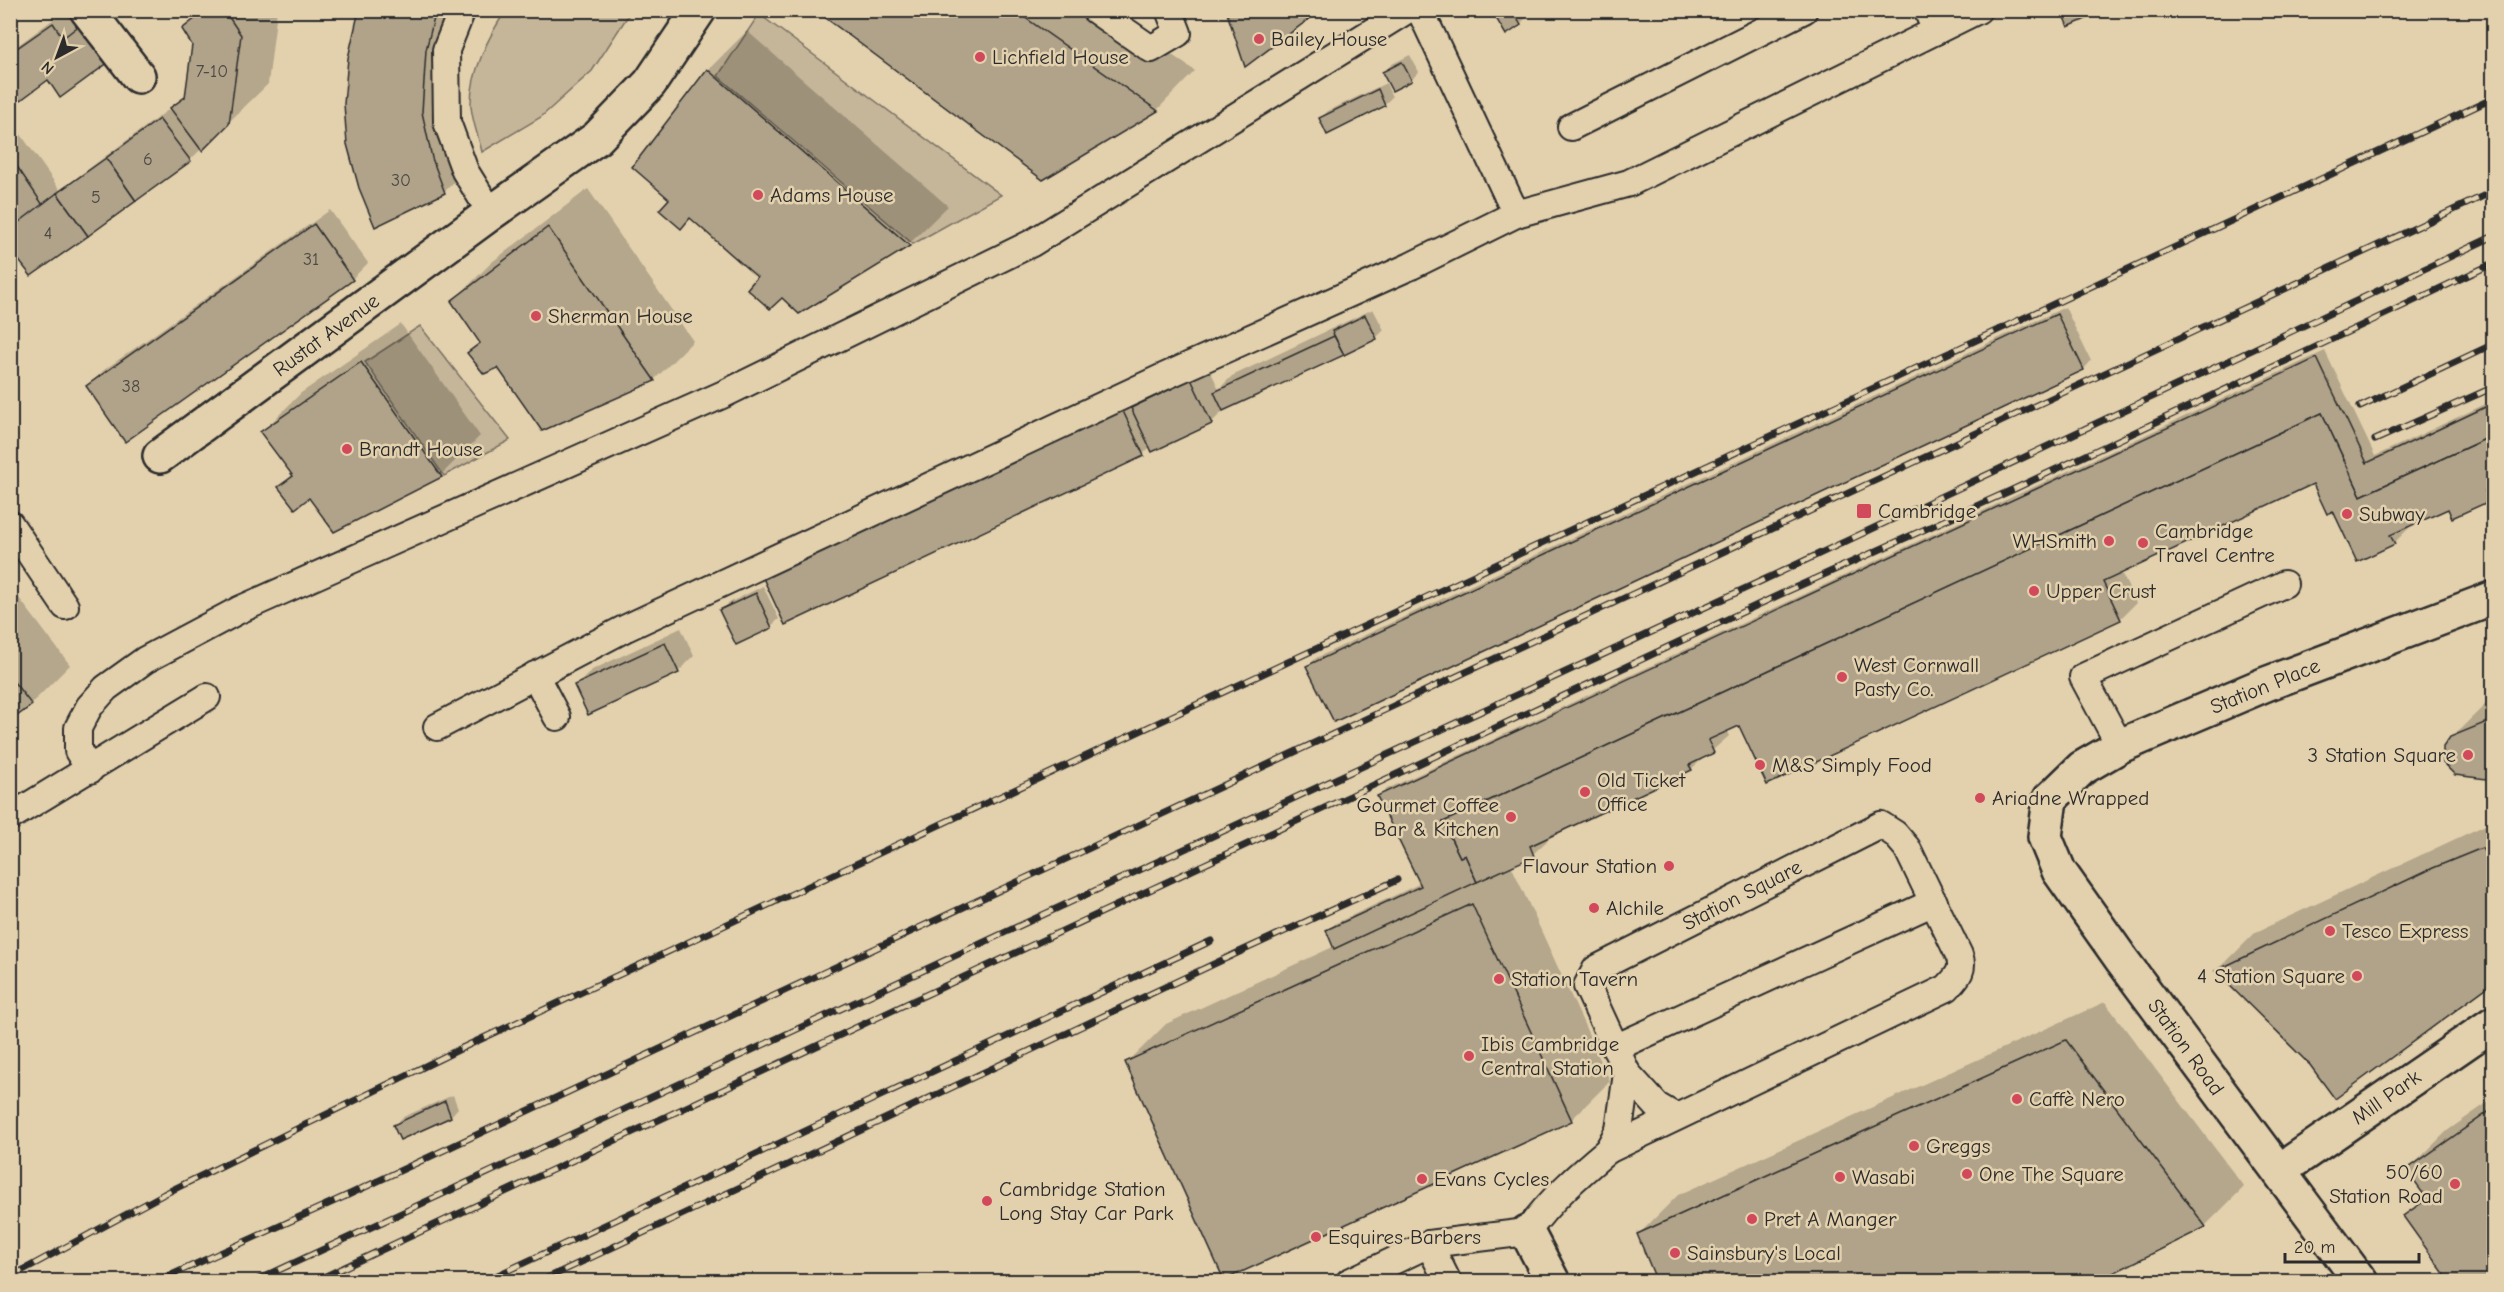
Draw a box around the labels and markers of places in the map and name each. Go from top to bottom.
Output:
place label: Bailey House [1271,27,1387,51]
marker: Bailey House [1252,32,1266,46]
place label: Lichfield House [992,45,1129,69]
marker: Lichfield House [973,50,987,64]
place label: Adams House [770,183,894,207]
marker: Adams House [751,188,765,202]
place label: Sherman House [548,304,693,328]
marker: Sherman House [529,309,543,323]
place label: Brandt House [359,437,483,461]
marker: Brandt House [340,442,354,456]
place label: Cambridge [1878,499,1976,523]
marker: Cambridge [1855,502,1873,520]
place label: Subway [2359,502,2425,526]
marker: Subway [2340,507,2354,521]
place label: Cambridge Travel Centre [2155,519,2275,567]
place label: WHSmith [2013,529,2097,553]
marker: WHSmith [2102,534,2116,548]
marker: Cambridge Travel Centre [2136,536,2150,550]
place label: Upper Crust [2046,579,2156,603]
marker: Upper Crust [2027,584,2041,598]
place label: West Cornwall Pasty Co. [1854,653,1979,701]
marker: West Cornwall Pasty Co. [1835,670,1849,684]
place label: 3 Station Square [2308,743,2456,767]
marker: 3 Station Square [2461,748,2475,762]
place label: M&S Simply Food [1772,753,1932,777]
marker: M&S Simply Food [1753,758,1767,772]
place label: Old Ticket Office [1597,768,1686,816]
marker: Old Ticket Office [1578,785,1592,799]
place label: Ariadne Wrapped [1992,786,2149,810]
marker: Ariadne Wrapped [1973,791,1987,805]
place label: Gourmet Coffee Bar & Kitchen [1357,793,1499,841]
marker: Gourmet Coffee Bar & Kitchen [1504,810,1518,824]
place label: Flavour Station [1523,854,1657,878]
marker: Flavour Station [1662,859,1676,873]
place label: Alchile [1606,896,1664,920]
marker: Alchile [1587,901,1601,915]
place label: Tesco Express [2342,919,2468,943]
marker: Tesco Express [2323,924,2337,938]
place label: 4 Station Square [2197,964,2345,988]
place label: Station Tavern [1511,967,1638,991]
marker: 4 Station Square [2350,969,2364,983]
marker: Station Tavern [1492,972,1506,986]
place label: Ibis Cambridge Central Station [1481,1032,1619,1080]
marker: Ibis Cambridge Central Station [1462,1049,1476,1063]
place label: Caffè Nero [2029,1087,2125,1111]
marker: Caffè Nero [2010,1092,2024,1106]
place label: Greggs [1926,1134,1991,1158]
marker: Greggs [1907,1139,1921,1153]
place label: 50/60 Station Road [2329,1160,2443,1208]
place label: One The Square [1979,1162,2124,1186]
place label: Wasabi [1852,1165,1915,1189]
place label: Evans Cycles [1434,1167,1549,1191]
marker: One The Square [1960,1167,1974,1181]
marker: Wasabi [1833,1170,1847,1184]
marker: Evans Cycles [1415,1172,1429,1186]
place label: Cambridge Station Long Stay Car Park [999,1177,1174,1225]
marker: 50/60 Station Road [2448,1177,2462,1191]
marker: Cambridge Station Long Stay Car Park [980,1194,994,1208]
place label: Pret A Manger [1764,1207,1897,1231]
marker: Pret A Manger [1745,1212,1759,1226]
place label: Esquires Barbers [1328,1225,1481,1249]
marker: Esquires Barbers [1309,1230,1323,1244]
place label: Sainsbury's Local [1687,1241,1841,1265]
marker: Sainsbury's Local [1668,1246,1682,1260]

